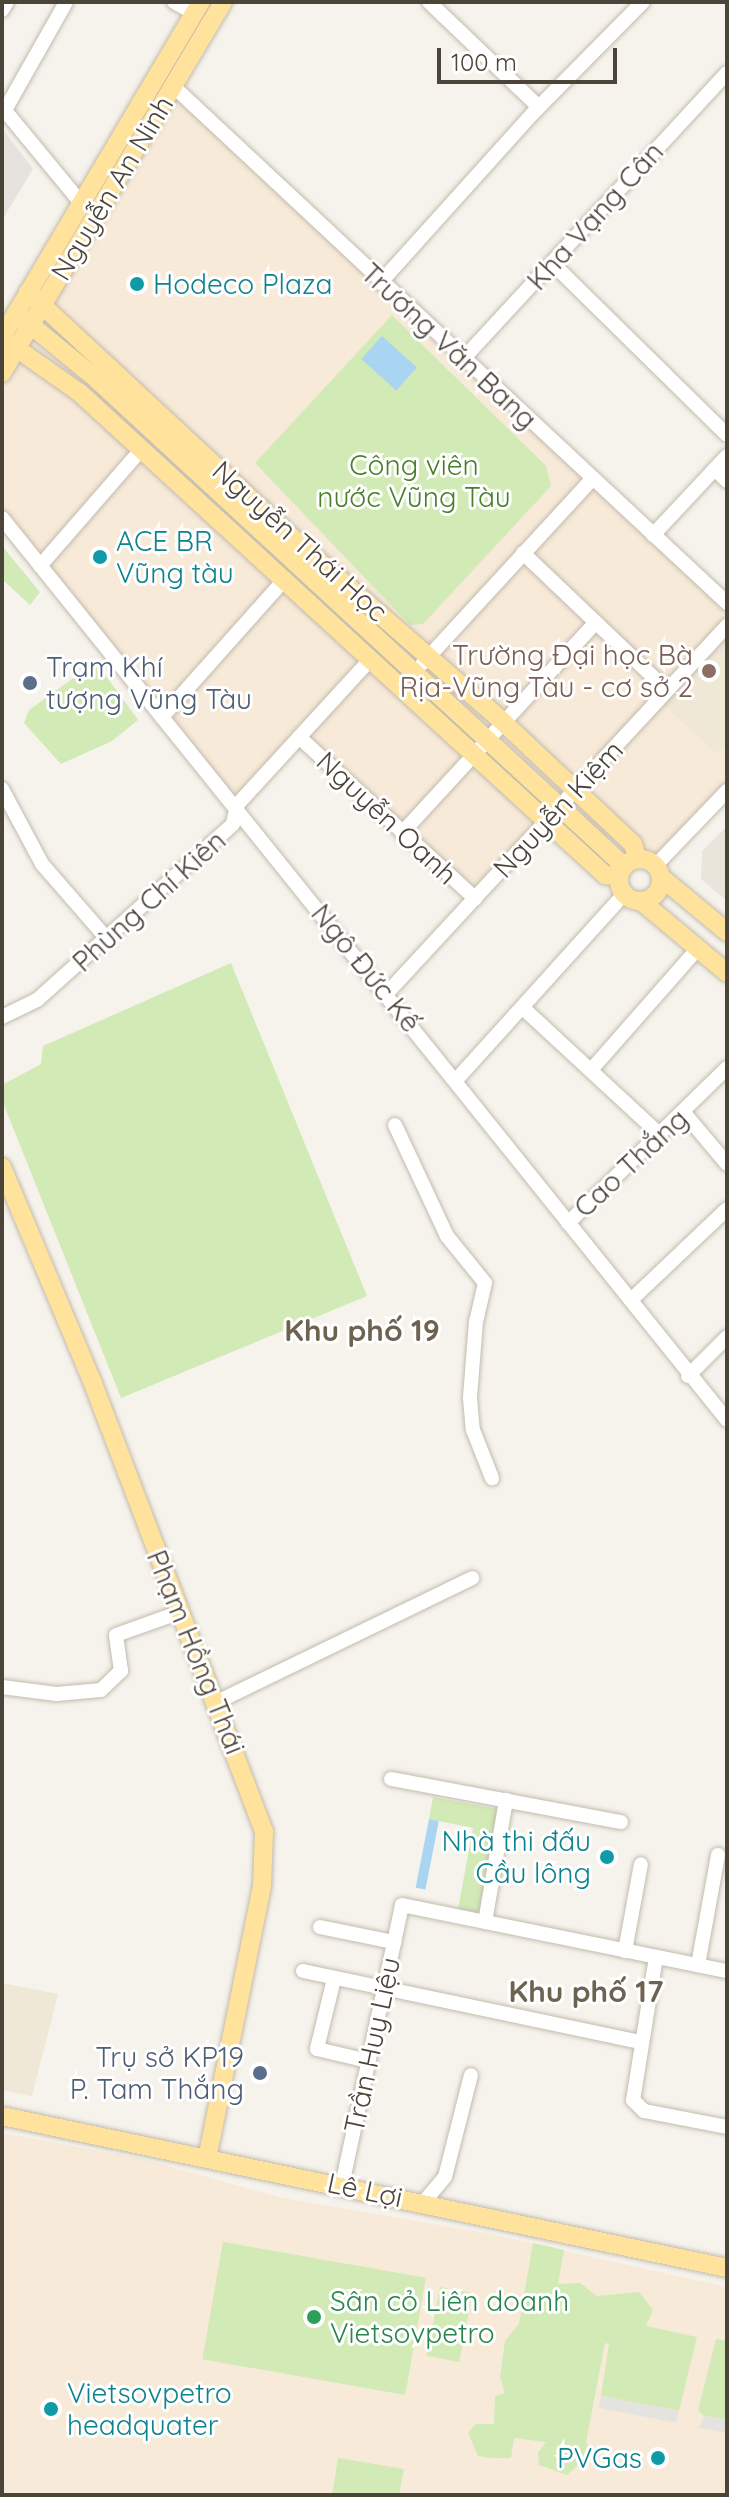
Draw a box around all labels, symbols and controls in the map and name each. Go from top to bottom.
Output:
scale bar [441,32,621,82]
text: 100 m [451,47,517,77]
street label: Nguyễn An Ninh [44,90,180,286]
street label: Kha Vạng Cân [520,135,670,297]
street label: Trương Văn Bang [354,256,544,436]
place label: Hodeco Plaza [153,267,332,301]
marker: Hodeco Plaza [128,275,146,293]
park label: Công viên nước Vũng Tàu [317,448,511,514]
street label: Nguyễn Thái Học [206,454,394,628]
place label: ACE BR Vũng tàu [116,524,234,590]
marker: ACE BR Vũng tàu [91,548,109,566]
place label: Trường Đại học Bà Rịa-Vũng Tàu - cơ sở 2 [400,638,693,704]
place label: Trạm Khí tượng Vũng Tàu [46,650,252,716]
marker: Trường Đại học Bà Rịa-Vũng Tàu - cơ sở 2 [700,662,718,680]
marker: Trạm Khí tượng Vũng Tàu [21,674,39,692]
street label: Nguyễn Kiệm [486,733,630,885]
street label: Nguyễn Oanh [310,745,464,891]
street label: Phùng Chí Kiên [65,823,233,979]
street label: Ngô Đức Kế [304,897,428,1039]
street label: Cao Thắng [567,1102,695,1224]
district label: Khu phố 19 [284,1312,440,1348]
street label: Phạm Hồng Thái [140,1545,252,1759]
place label: Nhà thi đấu Cầu lông [441,1824,591,1890]
marker: Nhà thi đấu Cầu lông [598,1848,616,1866]
street label: Trần Huy Liệu [337,1954,407,2136]
district label: Khu phố 17 [509,1973,663,2009]
place label: Trụ sở KP19 P. Tam Thắng [70,2040,244,2106]
marker: Trụ sở KP19 P. Tam Thắng [251,2064,269,2082]
street label: Lê Lợi [324,2166,406,2214]
place label: Sân cỏ Liên doanh Vietsovpetro [330,2284,569,2350]
marker: Sân cỏ Liên doanh Vietsovpetro [305,2308,323,2326]
place label: Vietsovpetro headquater [67,2376,232,2442]
marker: Vietsovpetro headquater [42,2400,60,2418]
place label: PVGas [557,2441,642,2475]
marker: PVGas [649,2449,667,2467]

